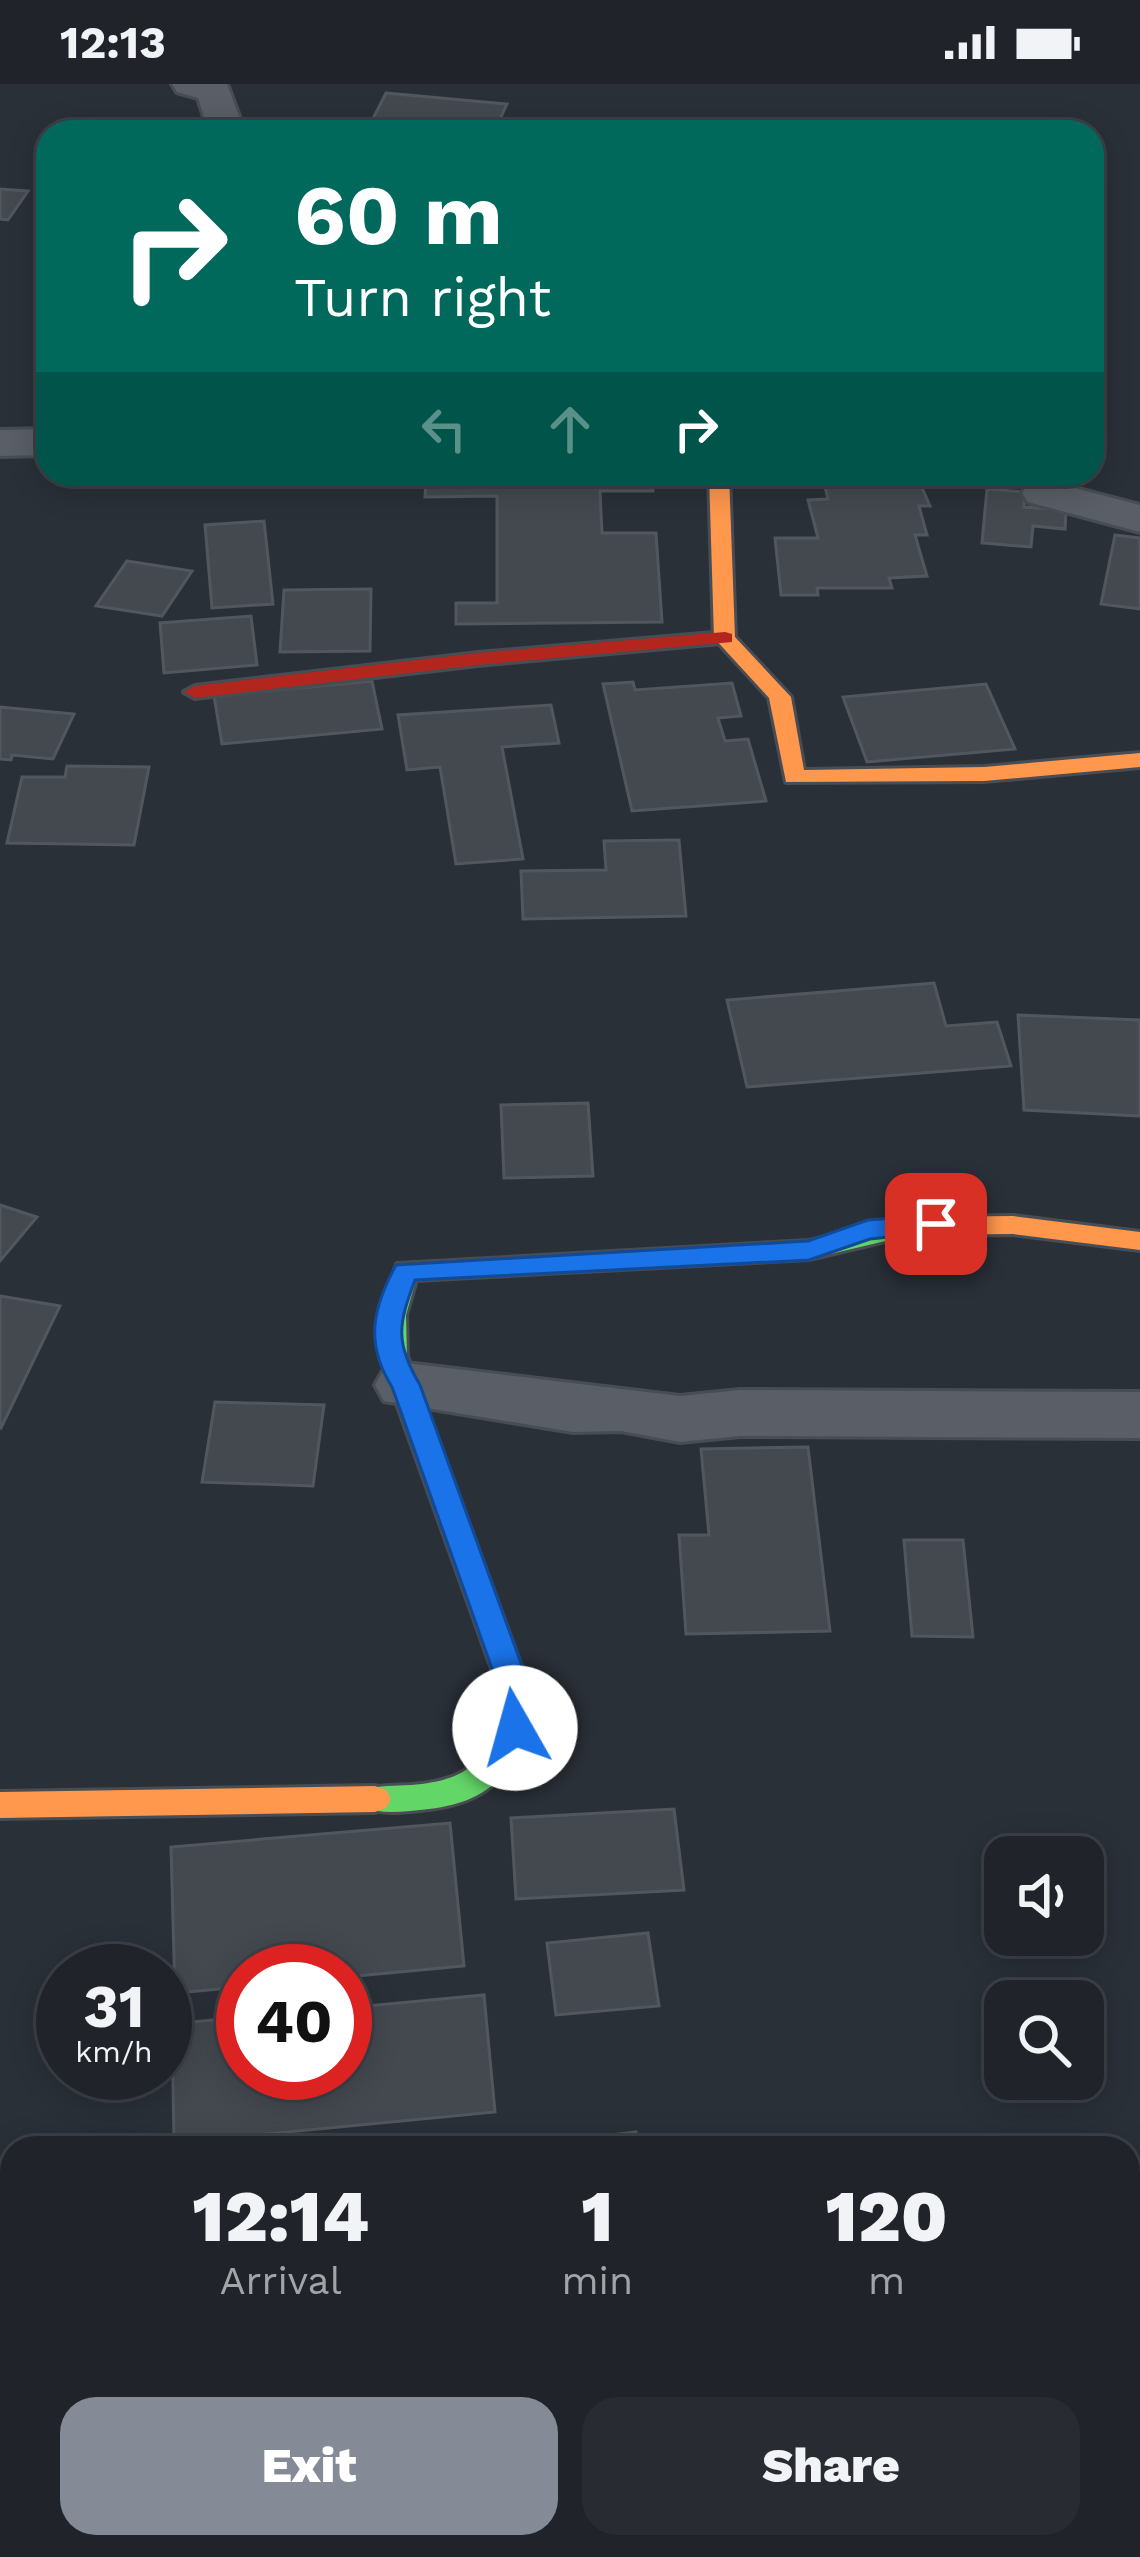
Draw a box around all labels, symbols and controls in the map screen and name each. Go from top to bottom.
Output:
text: 12:13 [60,16,166,69]
text: 60 m [294,166,503,264]
icon: right [96,168,252,324]
text: Turn right [294,266,551,329]
icon: left [411,396,477,462]
icon: ahead [537,396,603,462]
icon: right [663,396,729,462]
pin [885,1173,987,1275]
icon: arrive [903,1191,969,1257]
position arrow [452,1665,578,1791]
map controls [984,1836,1104,2100]
button: sound [984,1836,1104,1956]
speed limit sign: 40 [216,1944,372,2100]
text: 31 [83,1971,145,2042]
button: search [984,1980,1104,2100]
text: km/h [75,2034,153,2069]
text: 12:14 [192,2174,369,2258]
text: 1 [581,2174,613,2258]
text: 120 [825,2174,948,2258]
text: Arrival [220,2258,342,2303]
text: min [561,2258,633,2303]
text: m [868,2258,905,2303]
button: Exit [60,2397,558,2535]
button: Share [582,2397,1080,2535]

